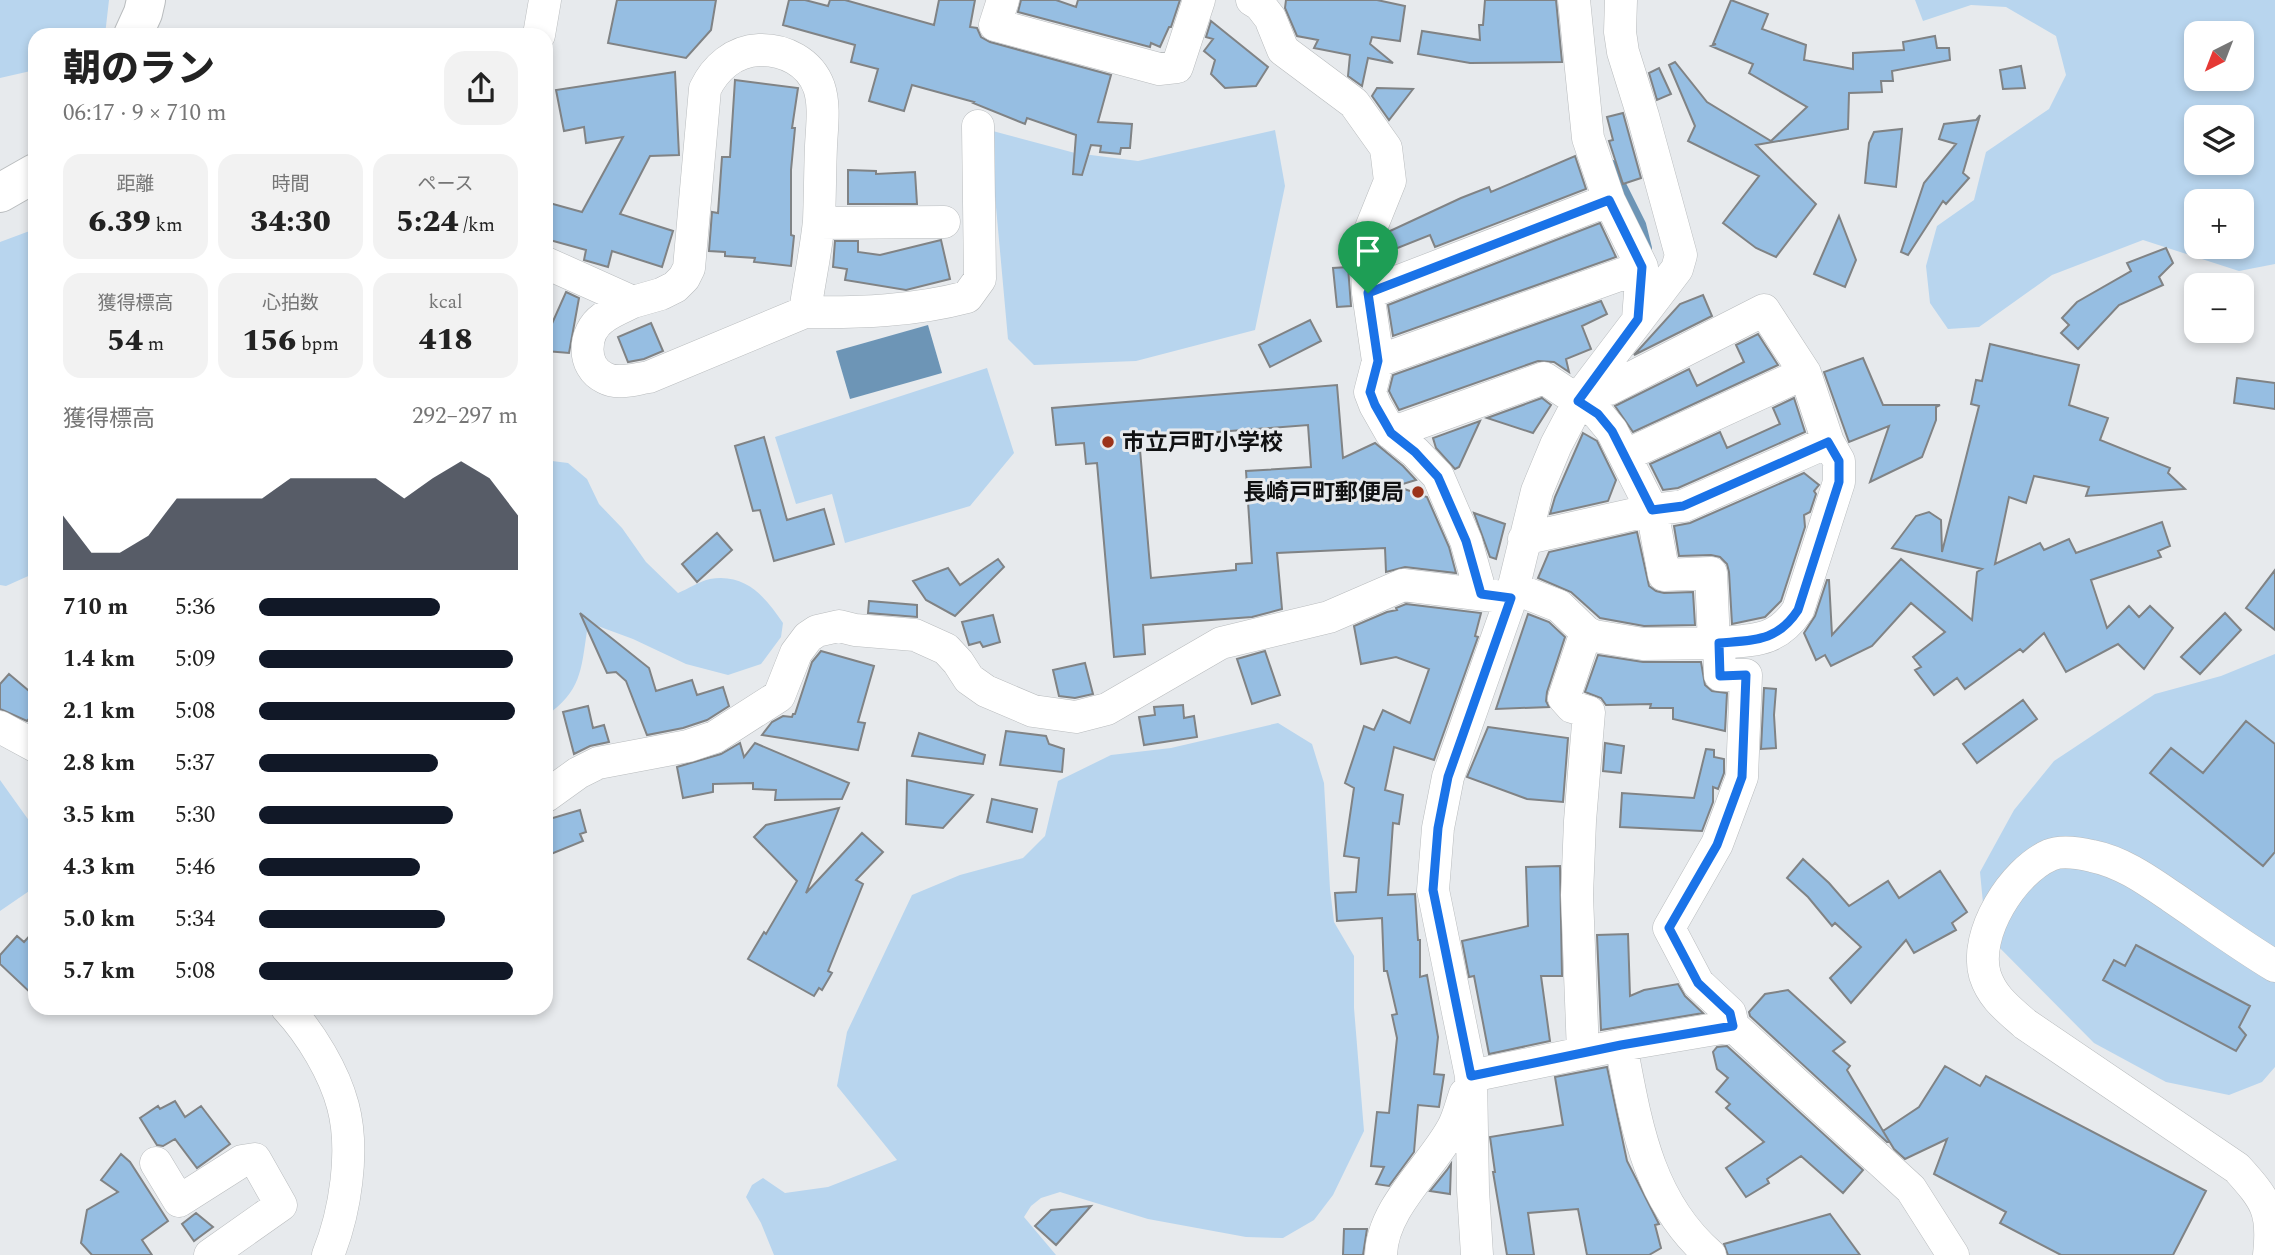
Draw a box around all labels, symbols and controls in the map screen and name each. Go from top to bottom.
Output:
north arrow [2184,21,2254,91]
map controls [2184,21,2254,343]
text: 朝のラン [63,41,215,99]
button: share [444,51,518,125]
text: 06:17 · 9 × 710 m [63,96,227,131]
button: layers [2184,105,2254,175]
text: 距離 [116,170,155,199]
text: 時間 [271,170,310,199]
text: ペース [417,170,474,199]
button: + [2184,189,2254,259]
text: 6.39 [88,199,151,245]
text: 34:30 [250,199,331,245]
text: 5:24 [396,199,458,245]
text: km [151,211,183,240]
text: /km [458,211,495,240]
pin [1338,221,1398,293]
icon: arrive [1349,232,1387,270]
button: − [2184,273,2254,343]
text: kcal [428,288,463,317]
text: 獲得標高 [97,289,174,318]
text: 心拍数 [262,289,319,318]
text: 418 [419,317,473,363]
text: 54 [107,318,143,364]
text: 156 [242,318,296,364]
text: m [143,330,164,359]
text: bpm [296,330,339,359]
text: 292–297 m [412,399,518,434]
text: 獲得標高 [63,402,155,437]
place label: 市立戸町小学校 [1122,426,1283,461]
marker: 市立戸町小学校 [1100,434,1116,450]
place label: 長崎戸町郵便局 [1243,476,1404,511]
marker: 長崎戸町郵便局 [1410,484,1426,500]
text: 710 m [63,590,128,625]
text: 5:36 [175,590,215,625]
text: 1.4 km [63,642,135,677]
text: 5:09 [175,642,215,677]
text: 2.1 km [63,694,135,729]
text: 5:08 [175,694,215,729]
text: 2.8 km [63,746,135,781]
text: 5:37 [175,746,215,781]
text: 3.5 km [63,798,135,833]
text: 5:30 [175,798,215,833]
text: 4.3 km [63,850,135,885]
text: 5:46 [175,850,215,885]
text: 5.0 km [63,902,135,937]
text: 5:34 [175,902,215,937]
text: 5.7 km [63,954,135,989]
text: 5:08 [175,954,215,989]

